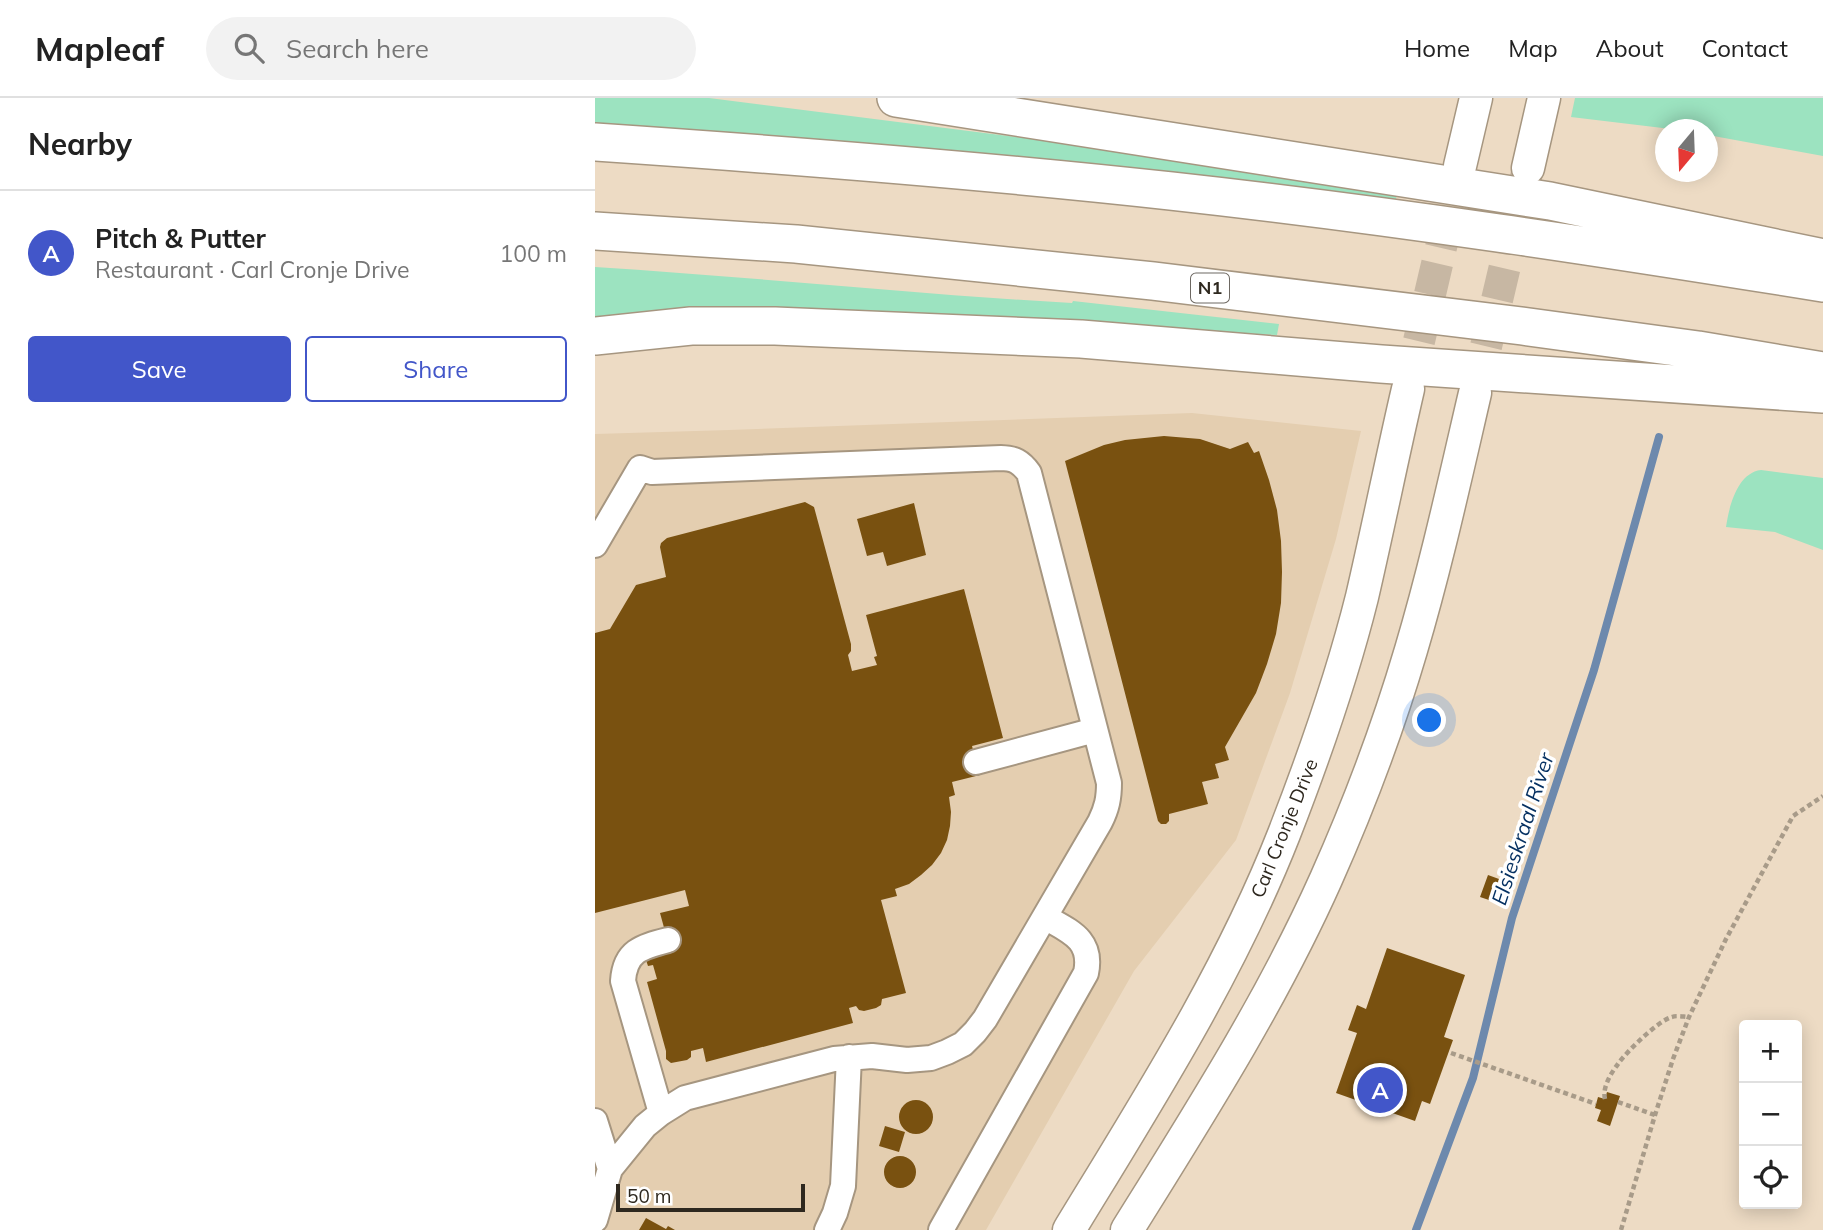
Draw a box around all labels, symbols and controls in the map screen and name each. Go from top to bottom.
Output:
search box [206,17,696,80]
text: Mapleaf [35,28,164,69]
icon: search [230,29,268,67]
text: Search here [286,32,429,65]
text: Home [1404,33,1470,63]
text: Map [1508,33,1558,63]
text: About [1596,33,1664,63]
text: Contact [1702,33,1788,63]
north arrow [1655,119,1718,182]
text: Nearby [28,125,132,163]
text: Pitch & Putter [95,222,266,255]
text: A [42,239,60,268]
text: 100 m [499,239,567,268]
text: Restaurant · Carl Cronje Drive [95,255,410,284]
road number: N1 [1191,274,1229,302]
button: Save [28,336,291,402]
button: Share [305,336,567,402]
your location [1412,703,1446,737]
water label: Elsieskraal River [1485,748,1559,908]
street label: Carl Cronje Drive [1245,755,1323,901]
map controls [1739,1020,1802,1209]
button: + [1739,1020,1802,1083]
pin: A [1357,1064,1403,1116]
button: − [1739,1083,1802,1146]
button: locate [1739,1146,1802,1209]
scale bar [616,1181,805,1213]
text: 50 m [627,1184,671,1208]

